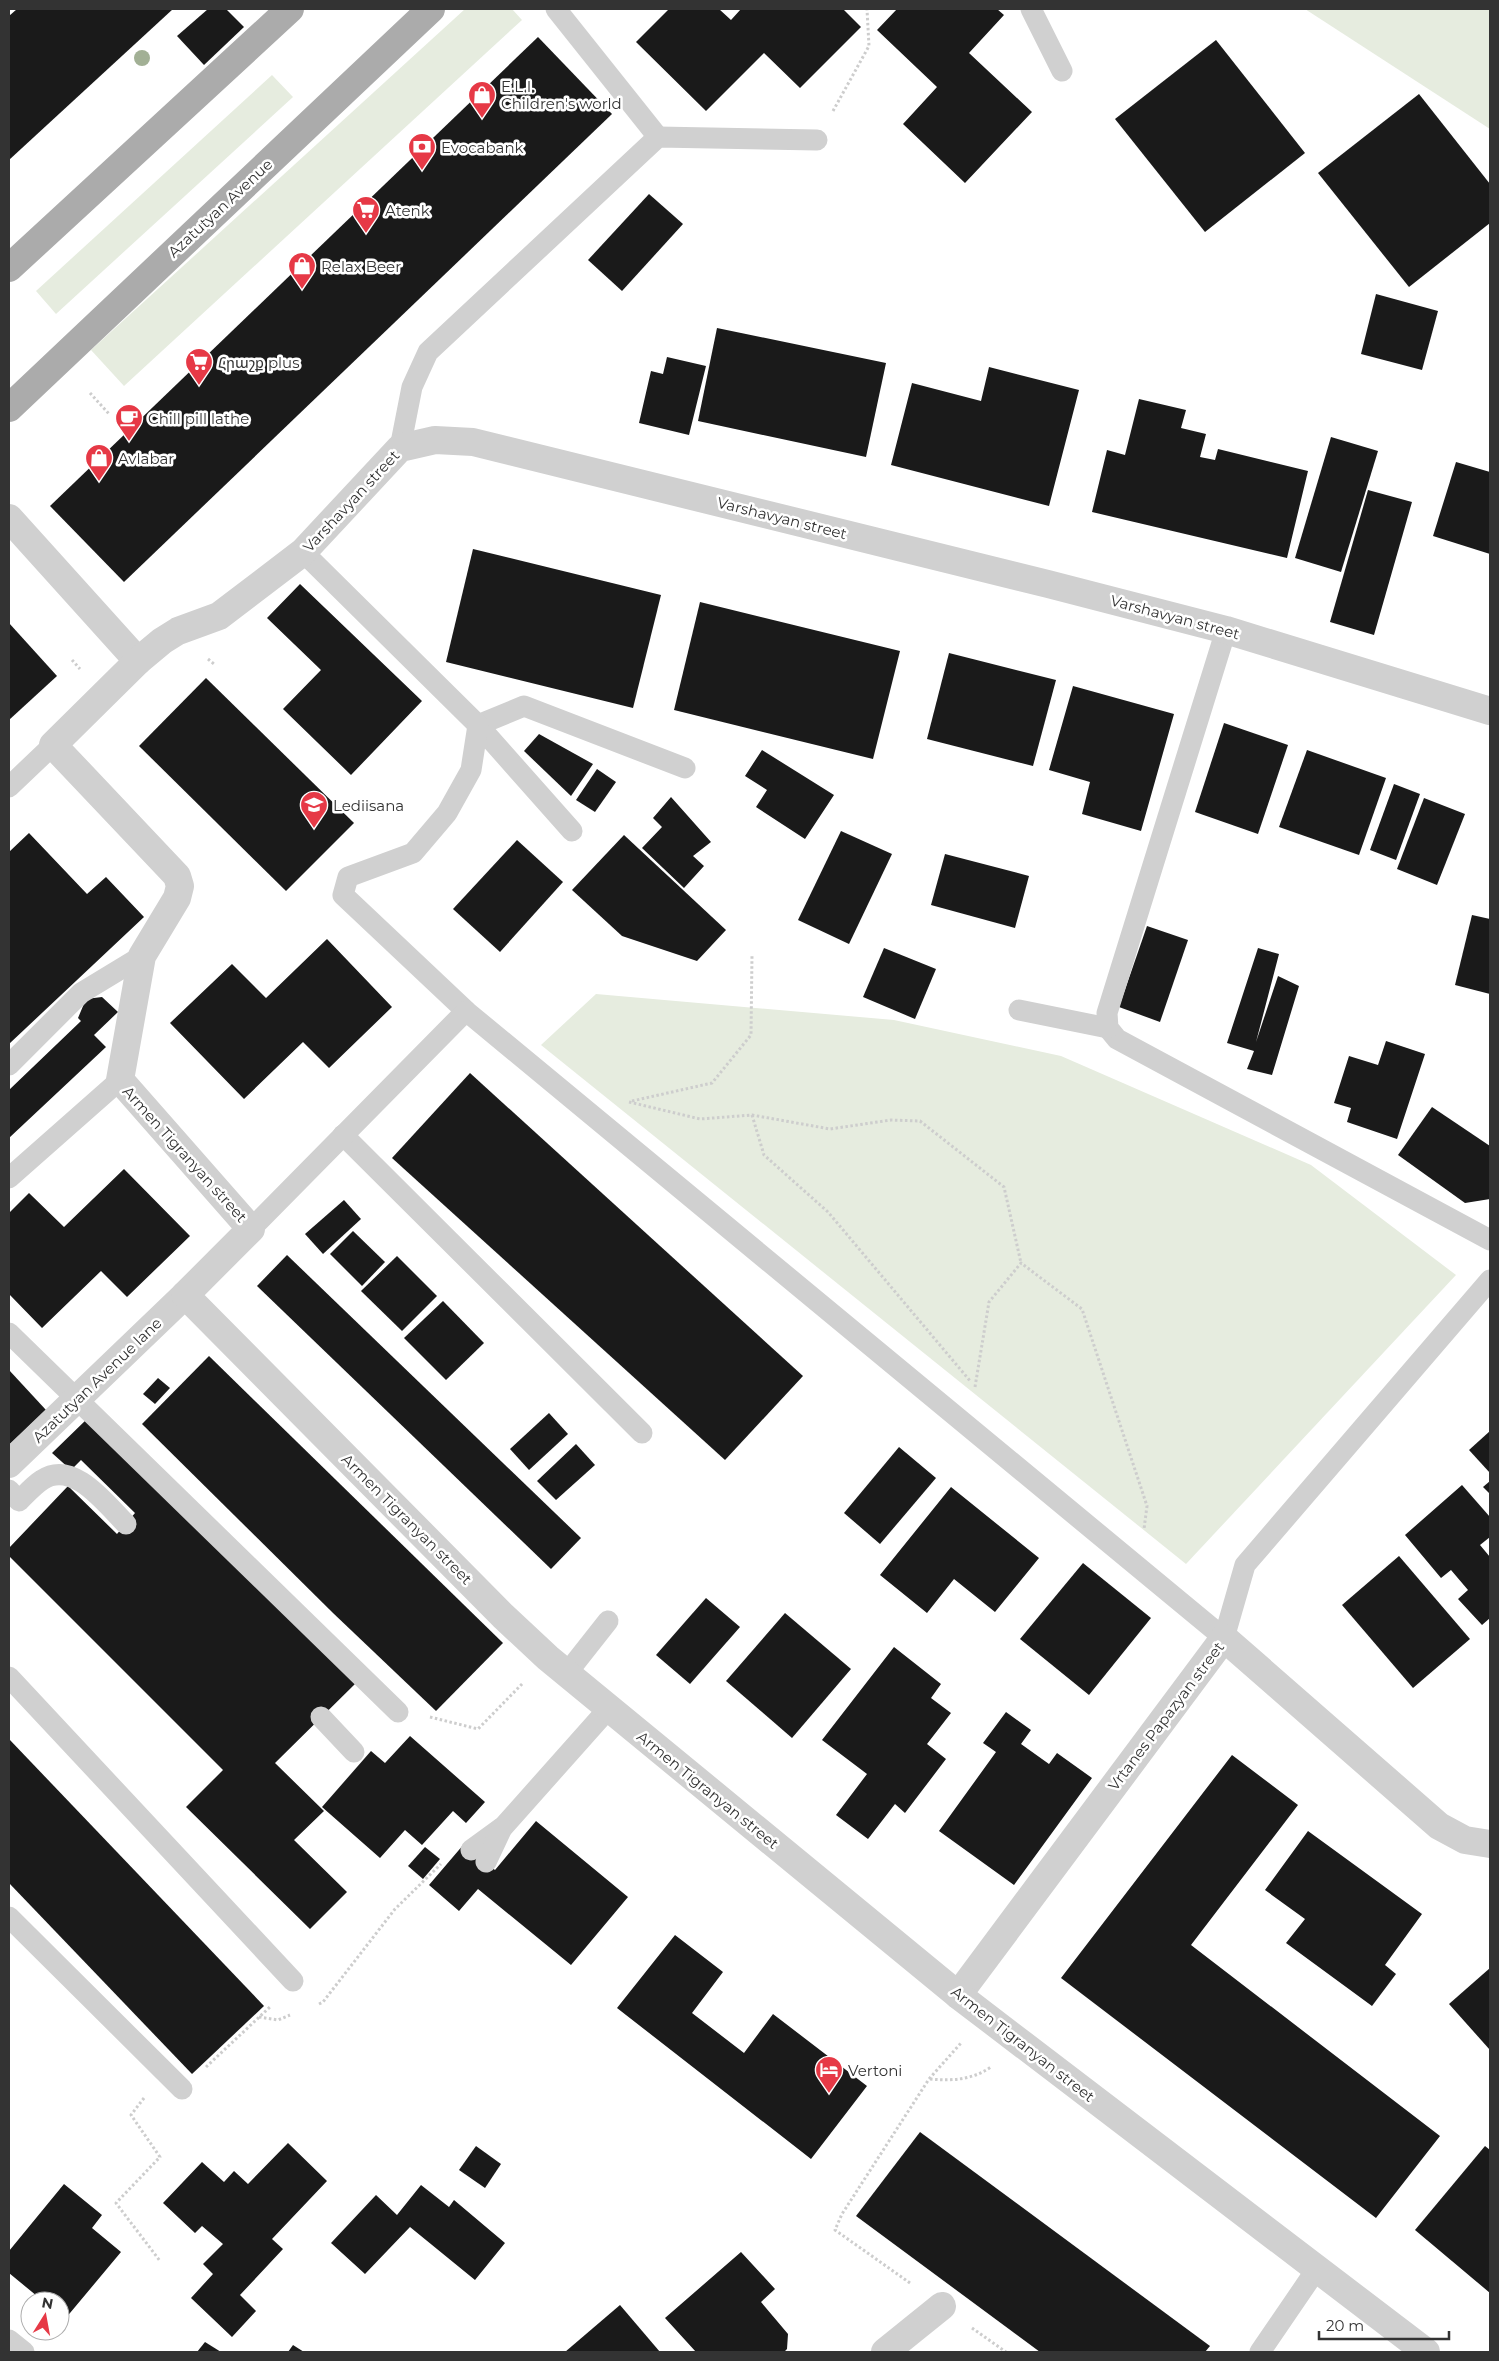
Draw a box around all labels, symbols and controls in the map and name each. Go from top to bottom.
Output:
place label: E.L.I. Children's world [501,77,622,113]
shop icon: E.L.I. Children's world [467,80,497,119]
bank icon: Evocabank [407,132,437,171]
place label: Evocabank [441,138,524,157]
street label: Azatutyan Avenue [164,155,276,261]
supermarket icon: Atenk [351,195,381,234]
place label: Atenk [385,201,430,220]
shop icon: Relax Beer [287,251,317,290]
place label: Relax Beer [321,257,401,276]
supermarket icon: Հրաշք plus [184,347,214,386]
place label: Հրաշք plus [218,353,299,372]
cafe icon: Chill pill lathe [114,403,144,442]
place label: Chill pill lathe [148,409,249,428]
shop icon: Avlabar [84,443,114,482]
street label: Varshavyan street [299,446,403,556]
place label: Avlabar [118,449,174,468]
street label: Varshavyan street [715,493,849,543]
street label: Varshavyan street [1108,591,1242,643]
school or university icon: Lediisana [299,790,329,829]
place label: Lediisana [333,796,404,815]
street label: Armen Tigranyan street [119,1082,251,1226]
street label: Azatutyan Avenue lane [28,1313,166,1447]
street label: Armen Tigranyan street [338,1450,476,1588]
street label: Vrtanes Papazyan street [1104,1638,1228,1794]
street label: Armen Tigranyan street [633,1727,783,1853]
street label: Armen Tigranyan street [947,1982,1099,2106]
hotel icon: Vertoni [814,2055,844,2094]
place label: Vertoni [848,2061,902,2080]
north arrow [20,2291,70,2341]
text: N [40,2293,55,2313]
scale bar [1319,2308,1449,2340]
text: 20 m [1326,2316,1364,2335]

